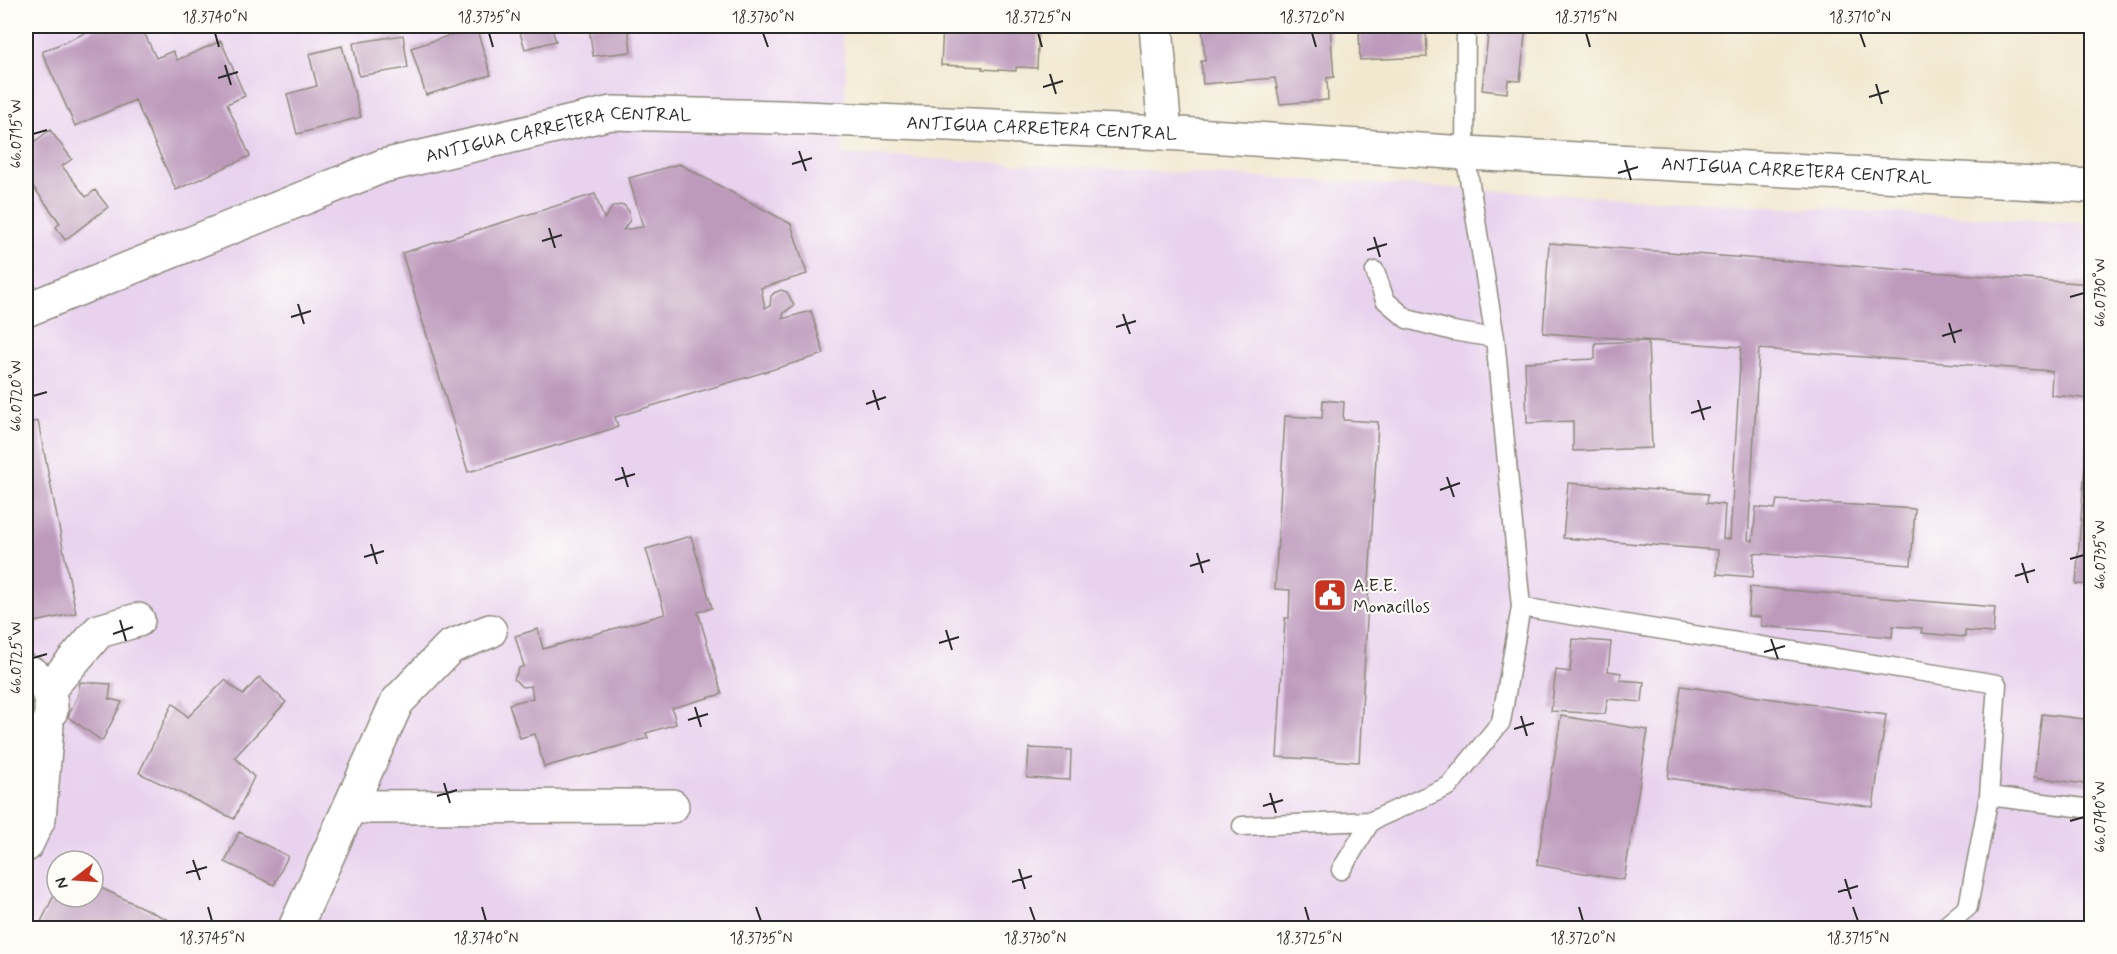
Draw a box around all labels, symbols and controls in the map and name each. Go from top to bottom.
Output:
text: 18.3740°N [182,8,248,28]
text: 18.3735°N [458,8,520,28]
text: 18.3730°N [732,8,794,28]
text: 18.3725°N [1005,8,1071,28]
text: 18.3720°N [1279,8,1345,28]
text: 18.3715°N [1555,8,1617,28]
text: 18.3710°N [1829,8,1891,28]
text: 66.0715°W [7,100,27,168]
street label: ANTIGUA CARRETERA CENTRAL [423,102,692,169]
street label: ANTIGUA CARRETERA CENTRAL [906,111,1178,147]
street label: ANTIGUA CARRETERA CENTRAL [1661,152,1932,191]
text: 66.0730°W [2091,259,2111,327]
text: 66.0720°W [7,360,27,432]
text: 66.0735°W [2091,520,2111,590]
place label: A.E.E. Monacillos [1353,574,1430,619]
public building icon: A.E.E. Monacillos [1312,577,1348,613]
text: 66.0725°W [7,622,27,694]
text: 66.0740°W [2091,781,2111,853]
north arrow [45,849,105,909]
text: N [50,875,74,891]
text: 18.3745°N [179,929,245,949]
text: 18.3740°N [453,929,519,949]
text: 18.3735°N [730,929,792,949]
text: 18.3730°N [1004,929,1066,949]
text: 18.3725°N [1276,929,1342,949]
text: 18.3720°N [1550,929,1616,949]
text: 18.3715°N [1827,929,1889,949]

